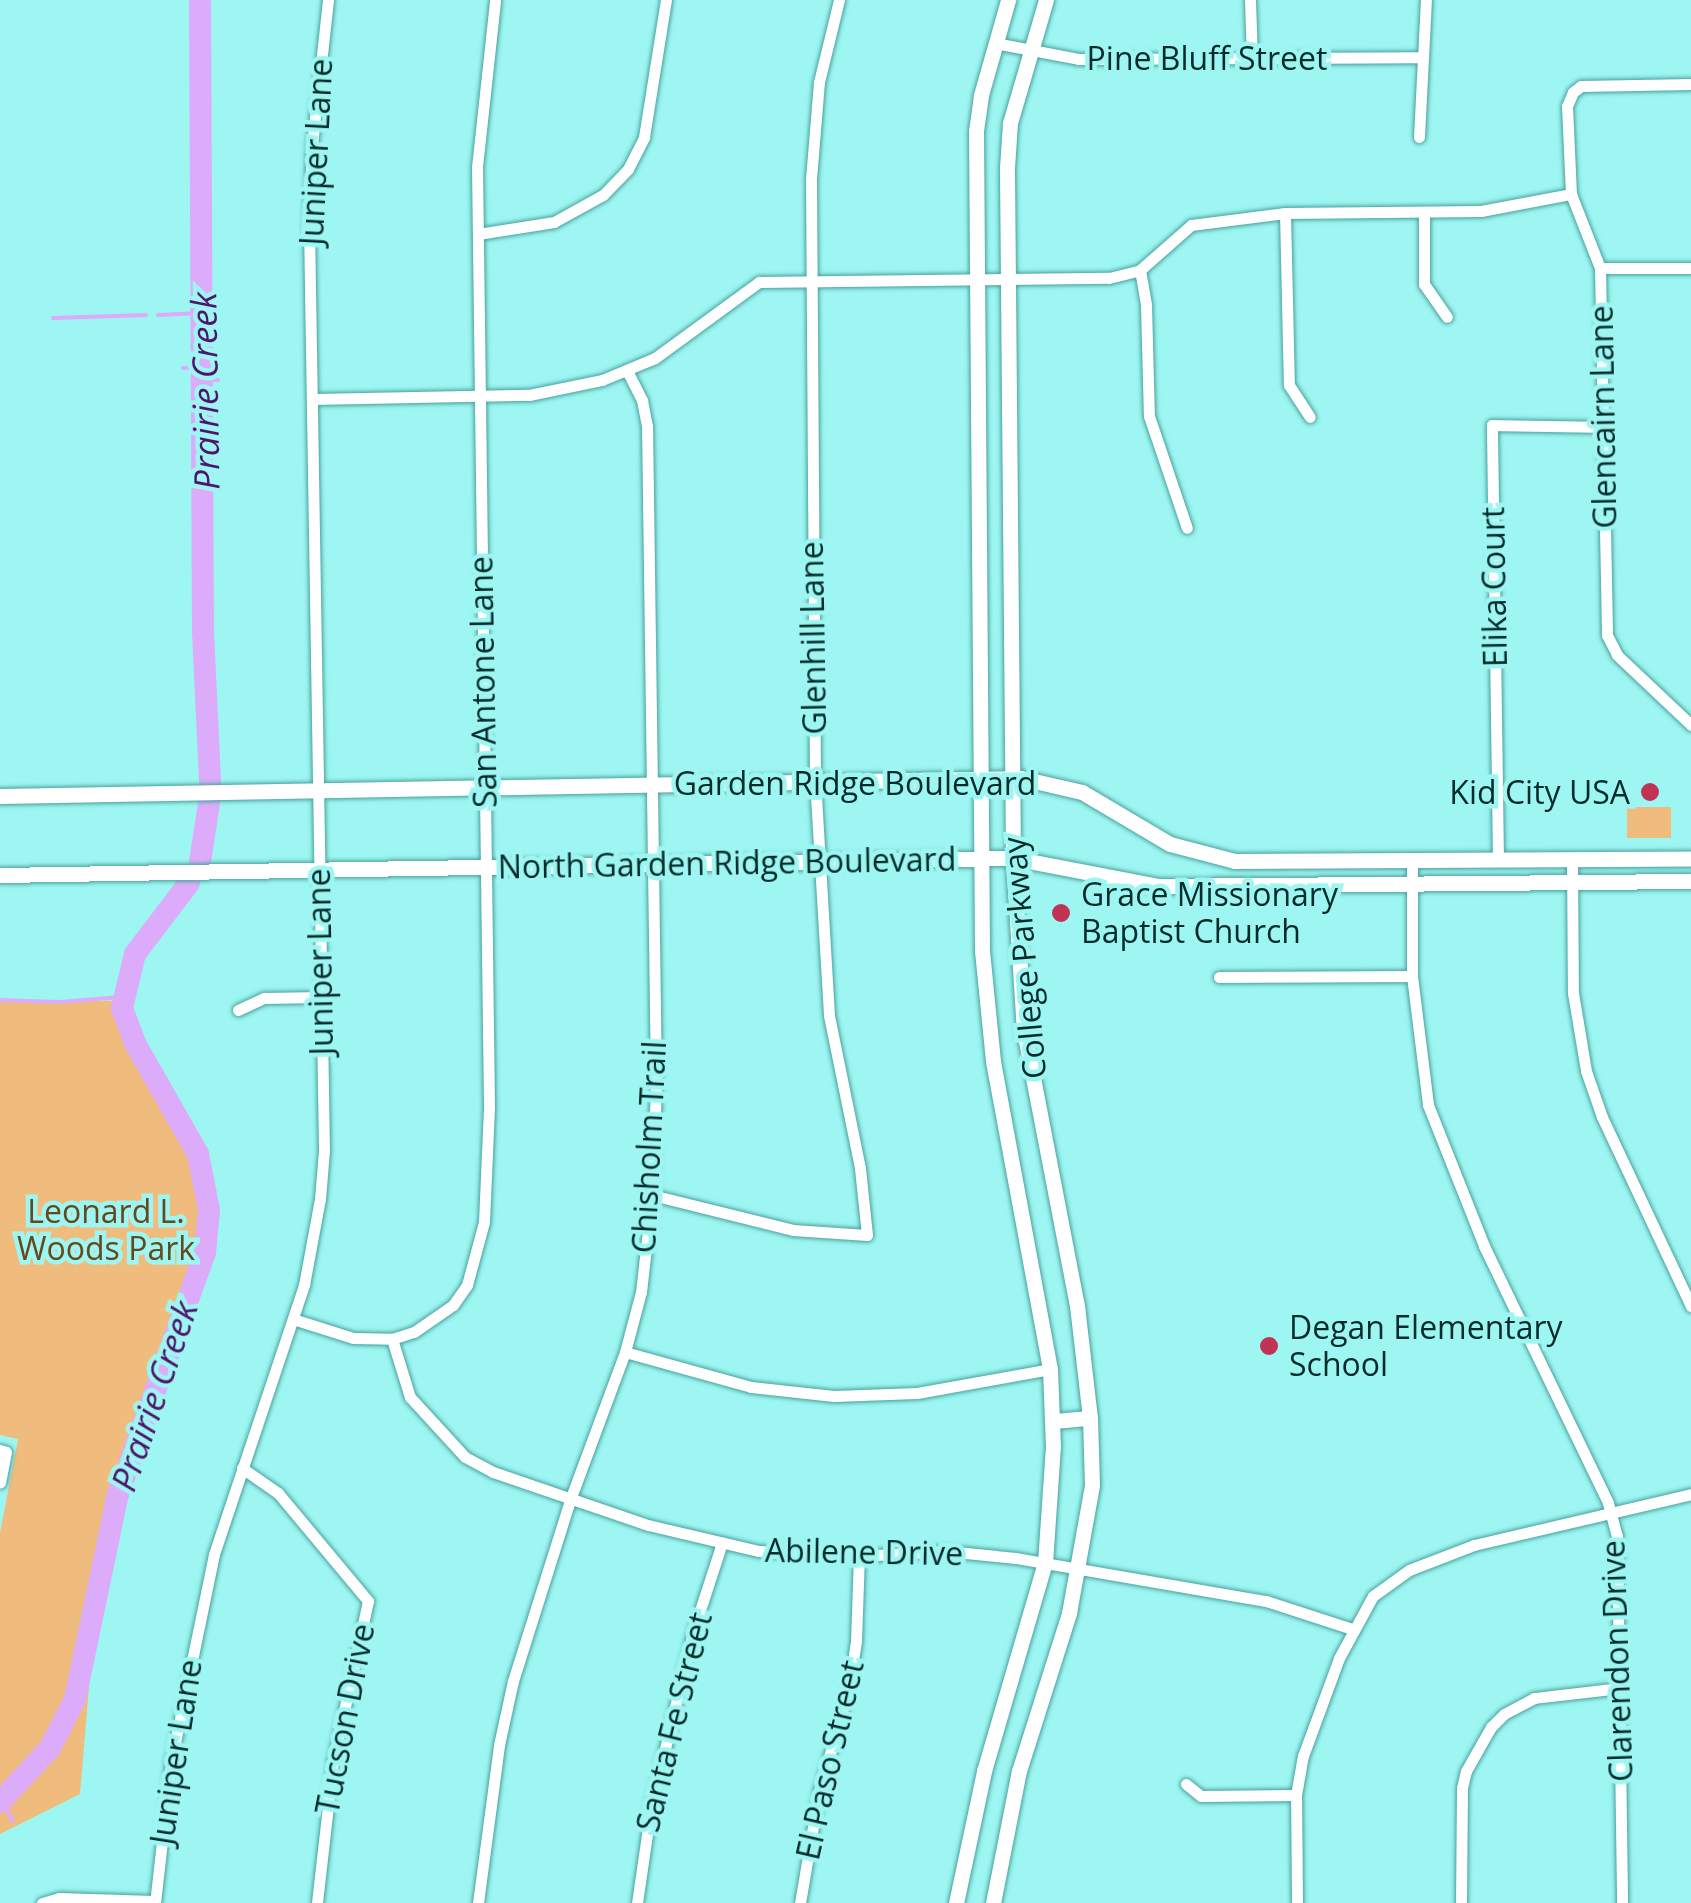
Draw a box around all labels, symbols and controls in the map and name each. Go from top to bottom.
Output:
street label: Pine Bluff Street [1087,39,1327,77]
street label: Juniper Lane [292,58,340,246]
water label: Prairie Creek [182,292,228,490]
street label: Glencairn Lane [1582,305,1624,529]
street label: Elika Court [1473,506,1515,668]
street label: Glenhill Lane [792,541,834,735]
street label: San Antone Lane [462,556,504,808]
street label: Garden Ridge Boulevard [674,764,1036,802]
place label: Kid City USA [1449,773,1630,811]
marker: Kid City USA [1639,781,1661,803]
street label: College Parkway [994,835,1054,1081]
street label: North Garden Ridge Boulevard [497,840,957,886]
street label: Juniper Lane [299,868,341,1056]
place label: Grace Missionary Baptist Church [1081,876,1338,951]
marker: Grace Missionary Baptist Church [1050,902,1072,924]
street label: Chisholm Trail [624,1040,674,1254]
park label: Leonard L. Woods Park [17,1193,195,1268]
water label: Prairie Creek [102,1296,206,1496]
place label: Degan Elementary School [1289,1309,1563,1384]
marker: Degan Elementary School [1258,1335,1280,1357]
street label: Abilene Drive [765,1531,963,1573]
street label: Clarendon Drive [1594,1540,1640,1782]
street label: Santa Fe Street [628,1608,720,1836]
street label: Tucson Drive [308,1620,382,1818]
street label: Juniper Lane [142,1657,210,1847]
street label: El Paso Street [788,1657,872,1863]

